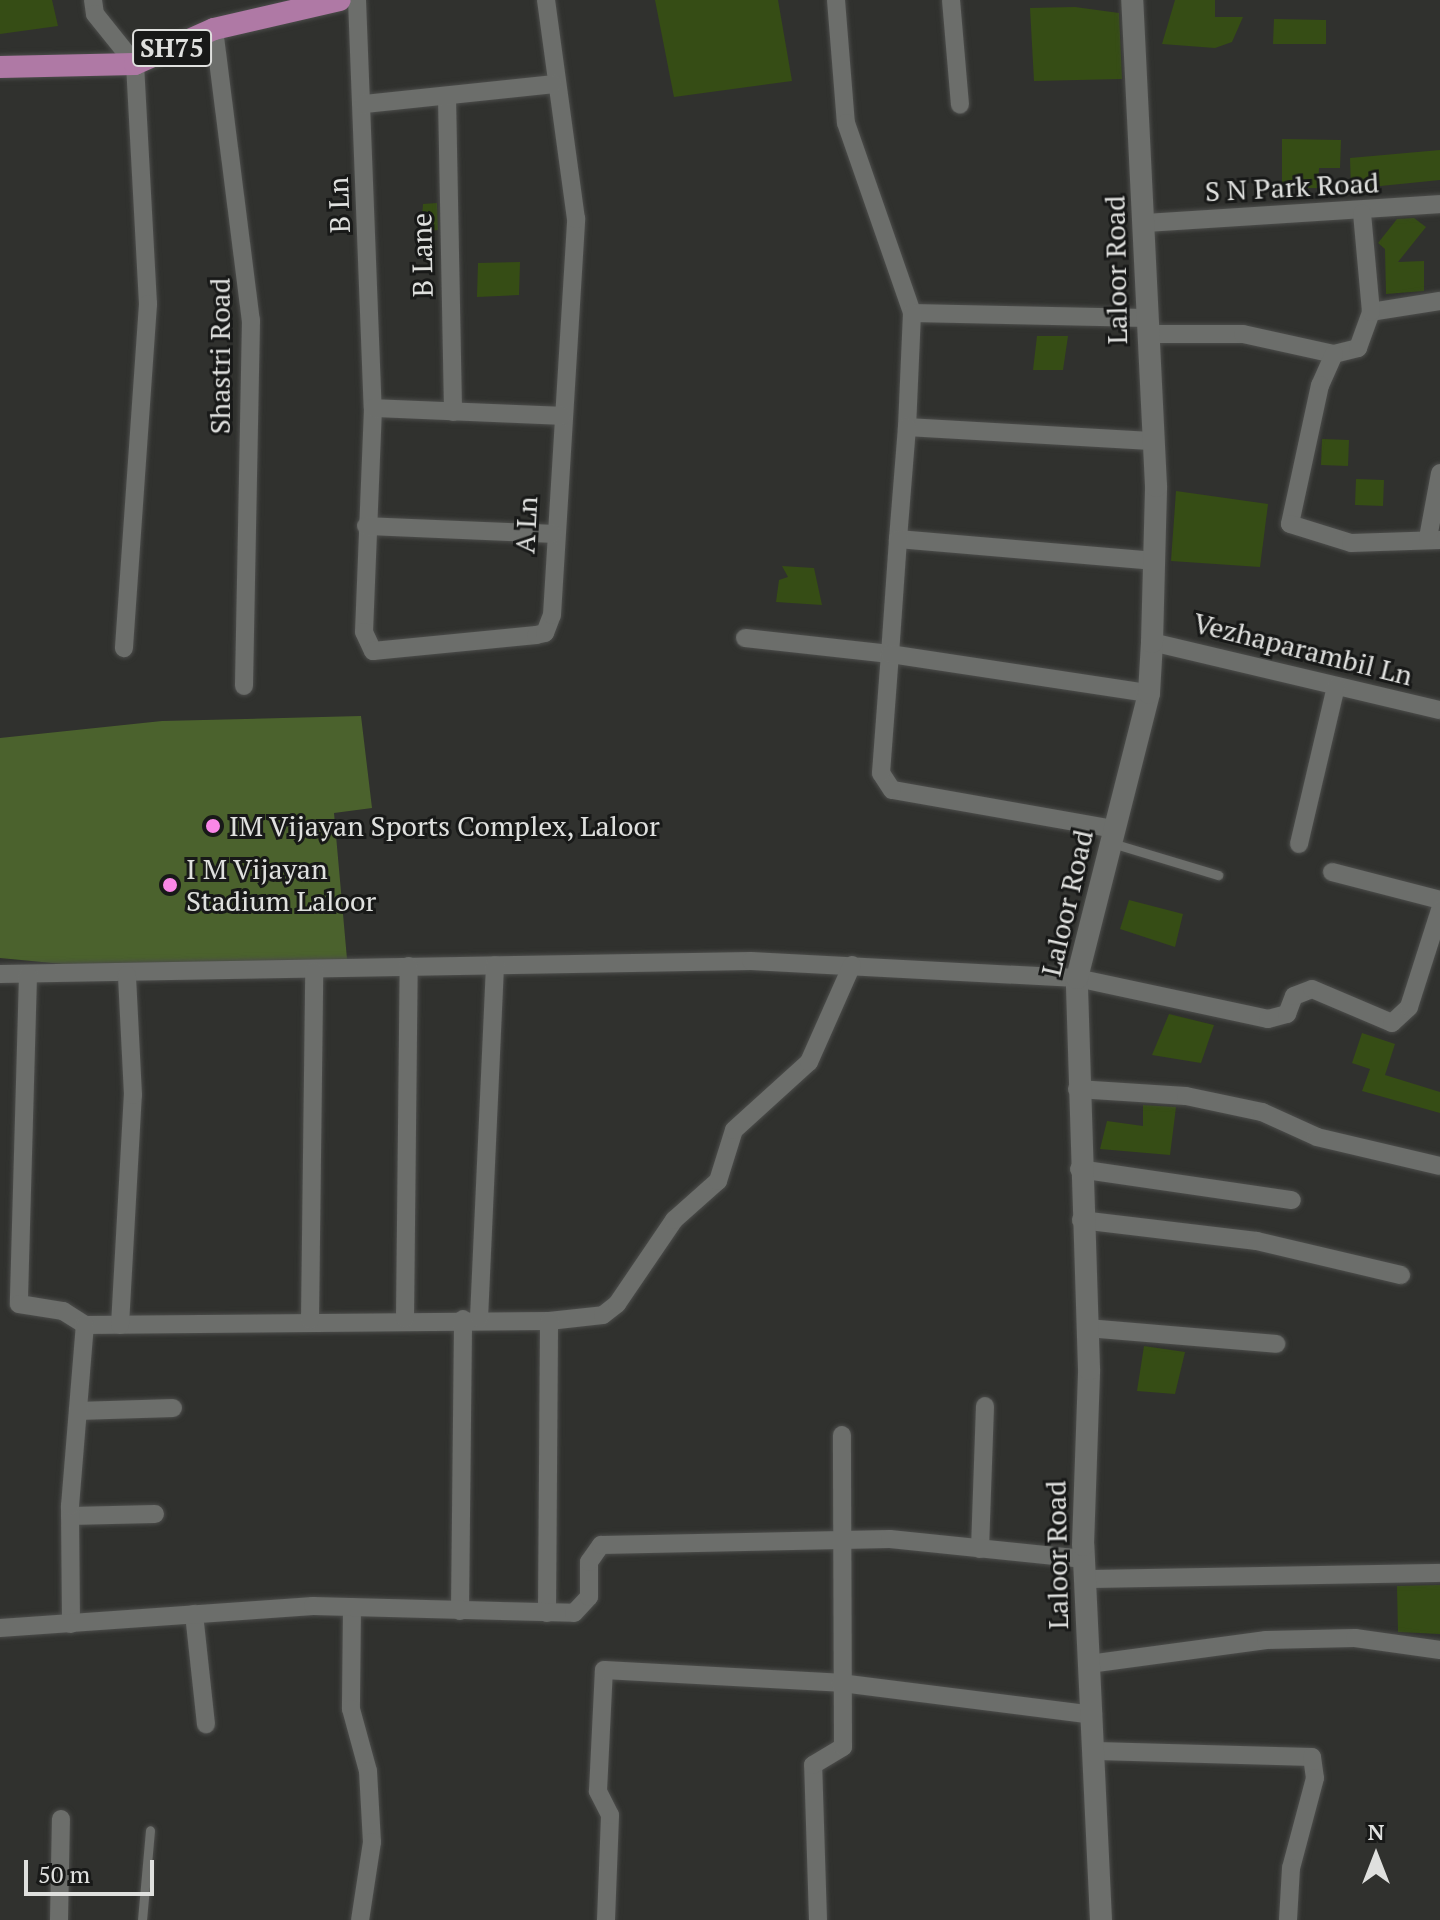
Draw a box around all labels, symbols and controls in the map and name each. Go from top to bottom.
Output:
road number: SH75 [132,26,212,70]
street label: S N Park Road [1204,166,1380,208]
street label: B Ln [321,176,357,234]
street label: Laloor Road [1098,195,1134,345]
street label: B Lane [404,213,440,297]
street label: Shastri Road [203,278,237,434]
street label: A Ln [508,495,544,555]
street label: Vezhaparambil Ln [1190,606,1416,692]
place label: IM Vijayan Sports Complex, Laloor [229,809,662,843]
marker: IM Vijayan Sports Complex, Laloor [204,817,222,835]
street label: Laloor Road [1034,827,1100,979]
place label: I M Vijayan Stadium Laloor [186,852,376,918]
marker: I M Vijayan Stadium Laloor [161,876,179,894]
street label: Laloor Road [1039,1480,1075,1630]
north arrow [1336,1816,1416,1896]
text: N [1368,1817,1384,1846]
scale bar [28,1844,158,1894]
text: 50 m [38,1858,90,1890]

